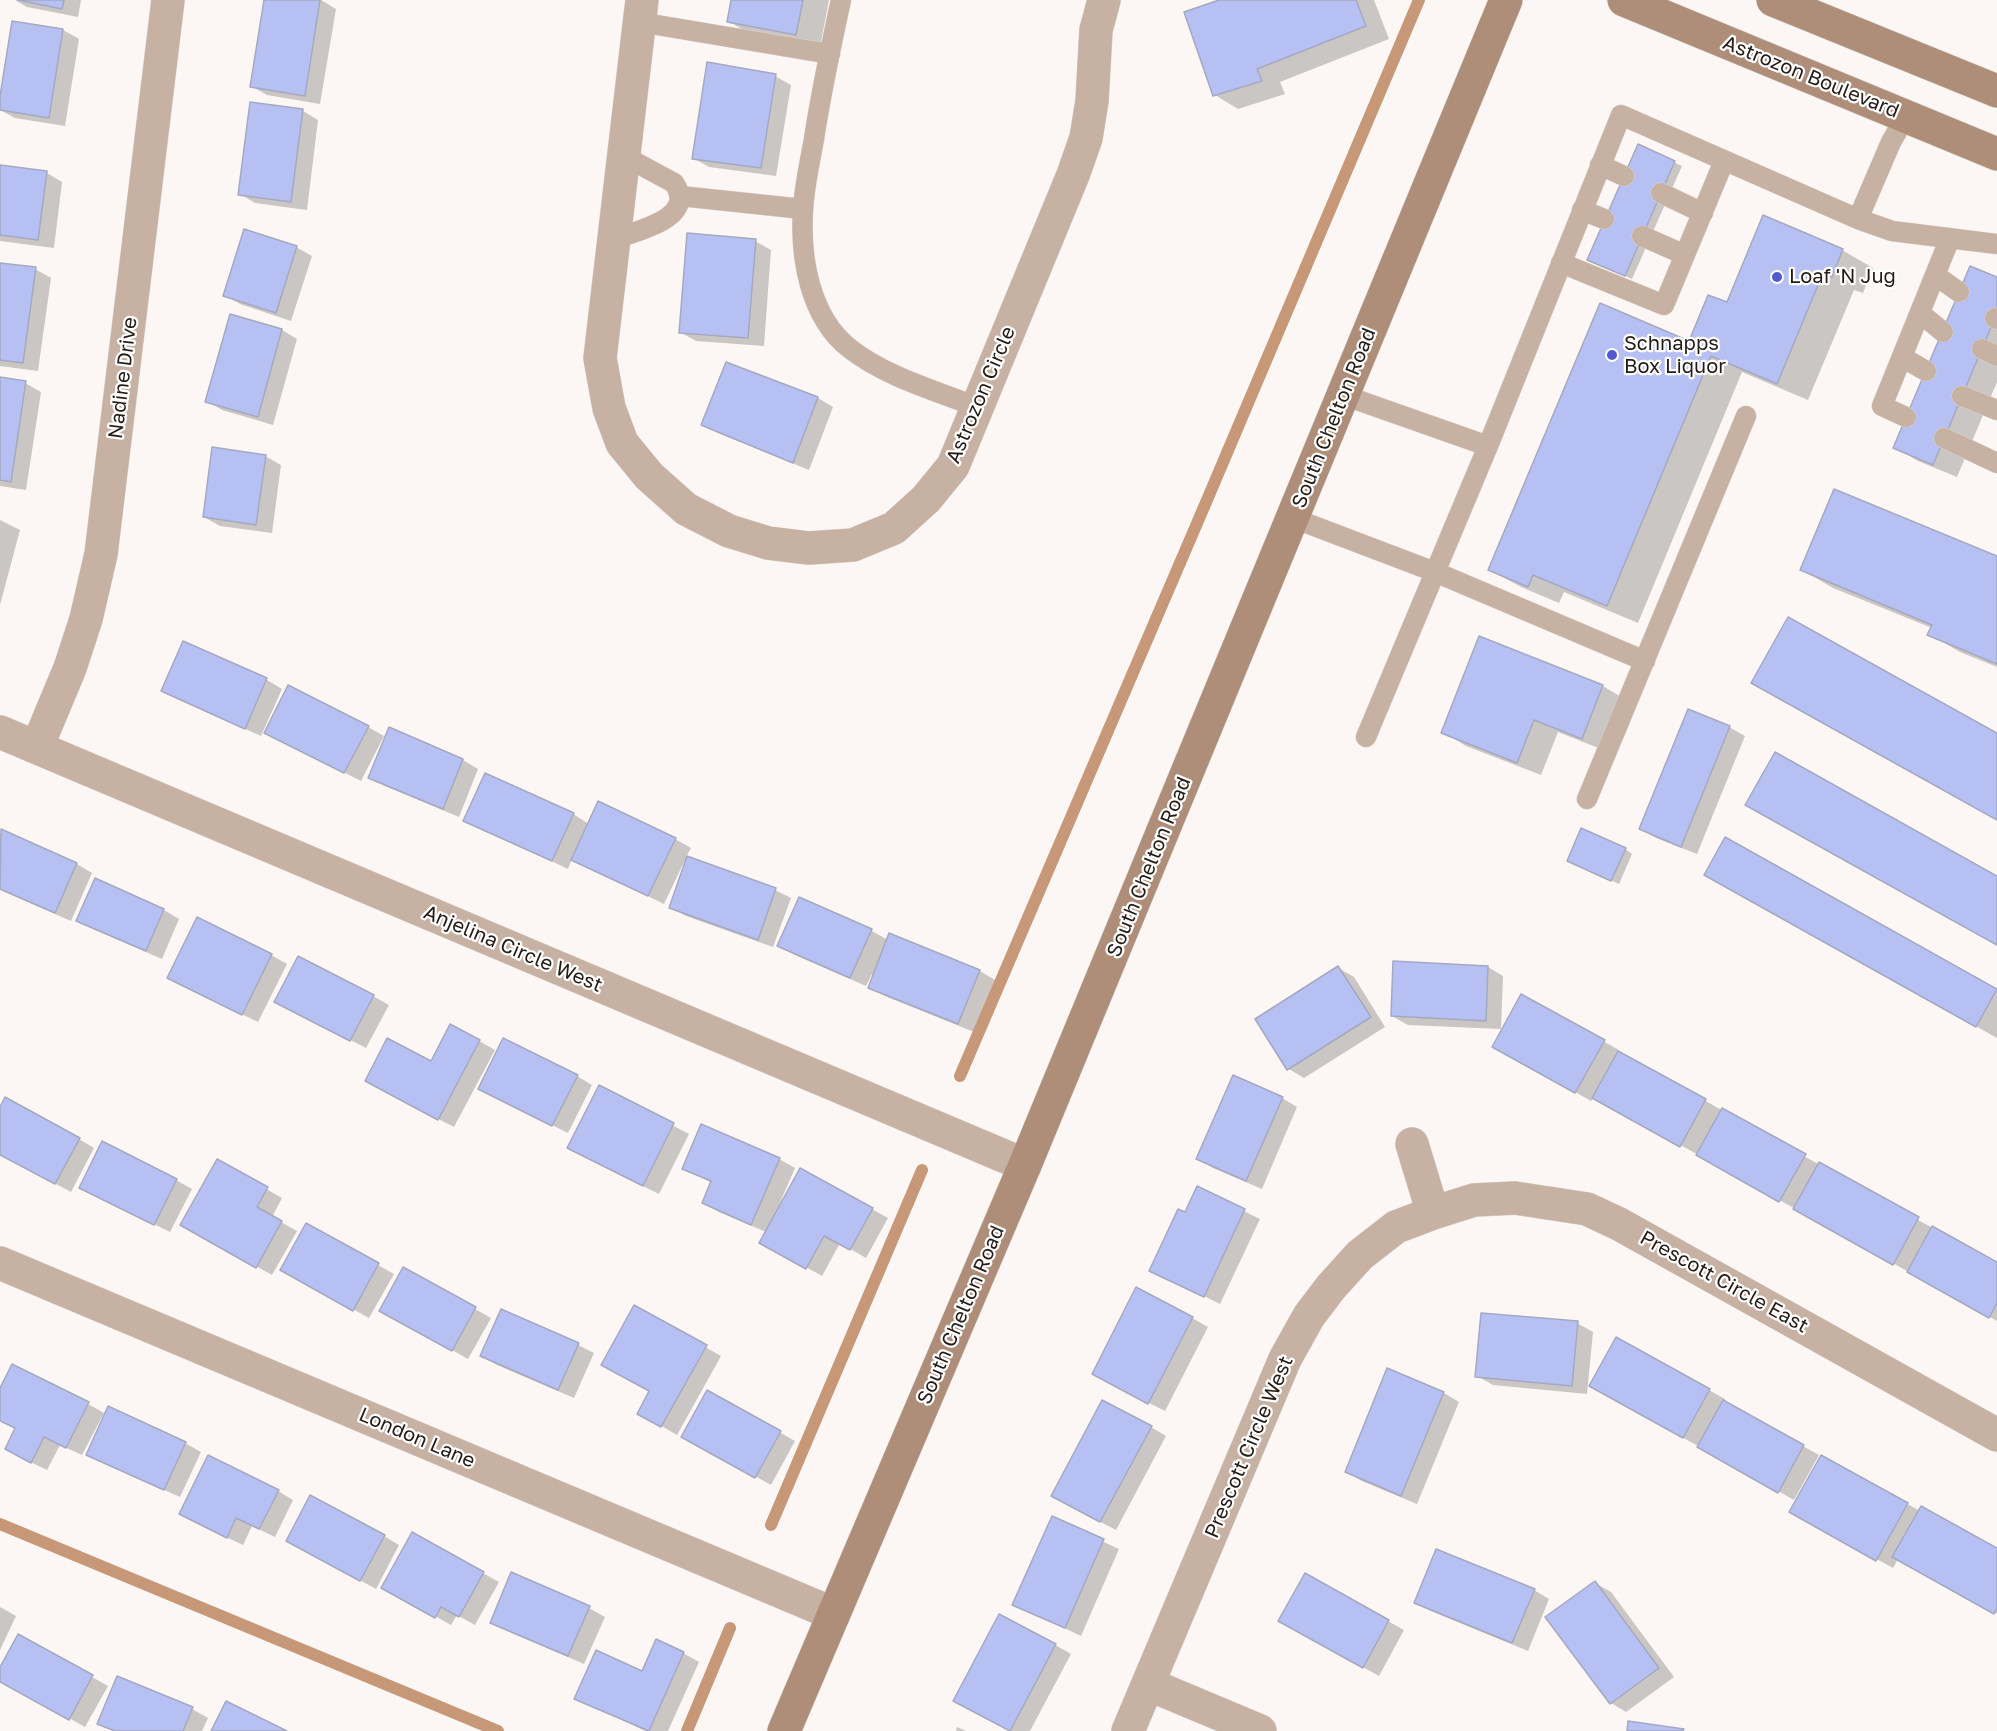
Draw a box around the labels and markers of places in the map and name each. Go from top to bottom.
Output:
place label: Loaf 'N Jug [1789,265,1896,289]
marker: Loaf 'N Jug [1770,270,1784,284]
place label: Schnapps Box Liquor [1624,332,1726,379]
marker: Schnapps Box Liquor [1605,348,1619,362]

